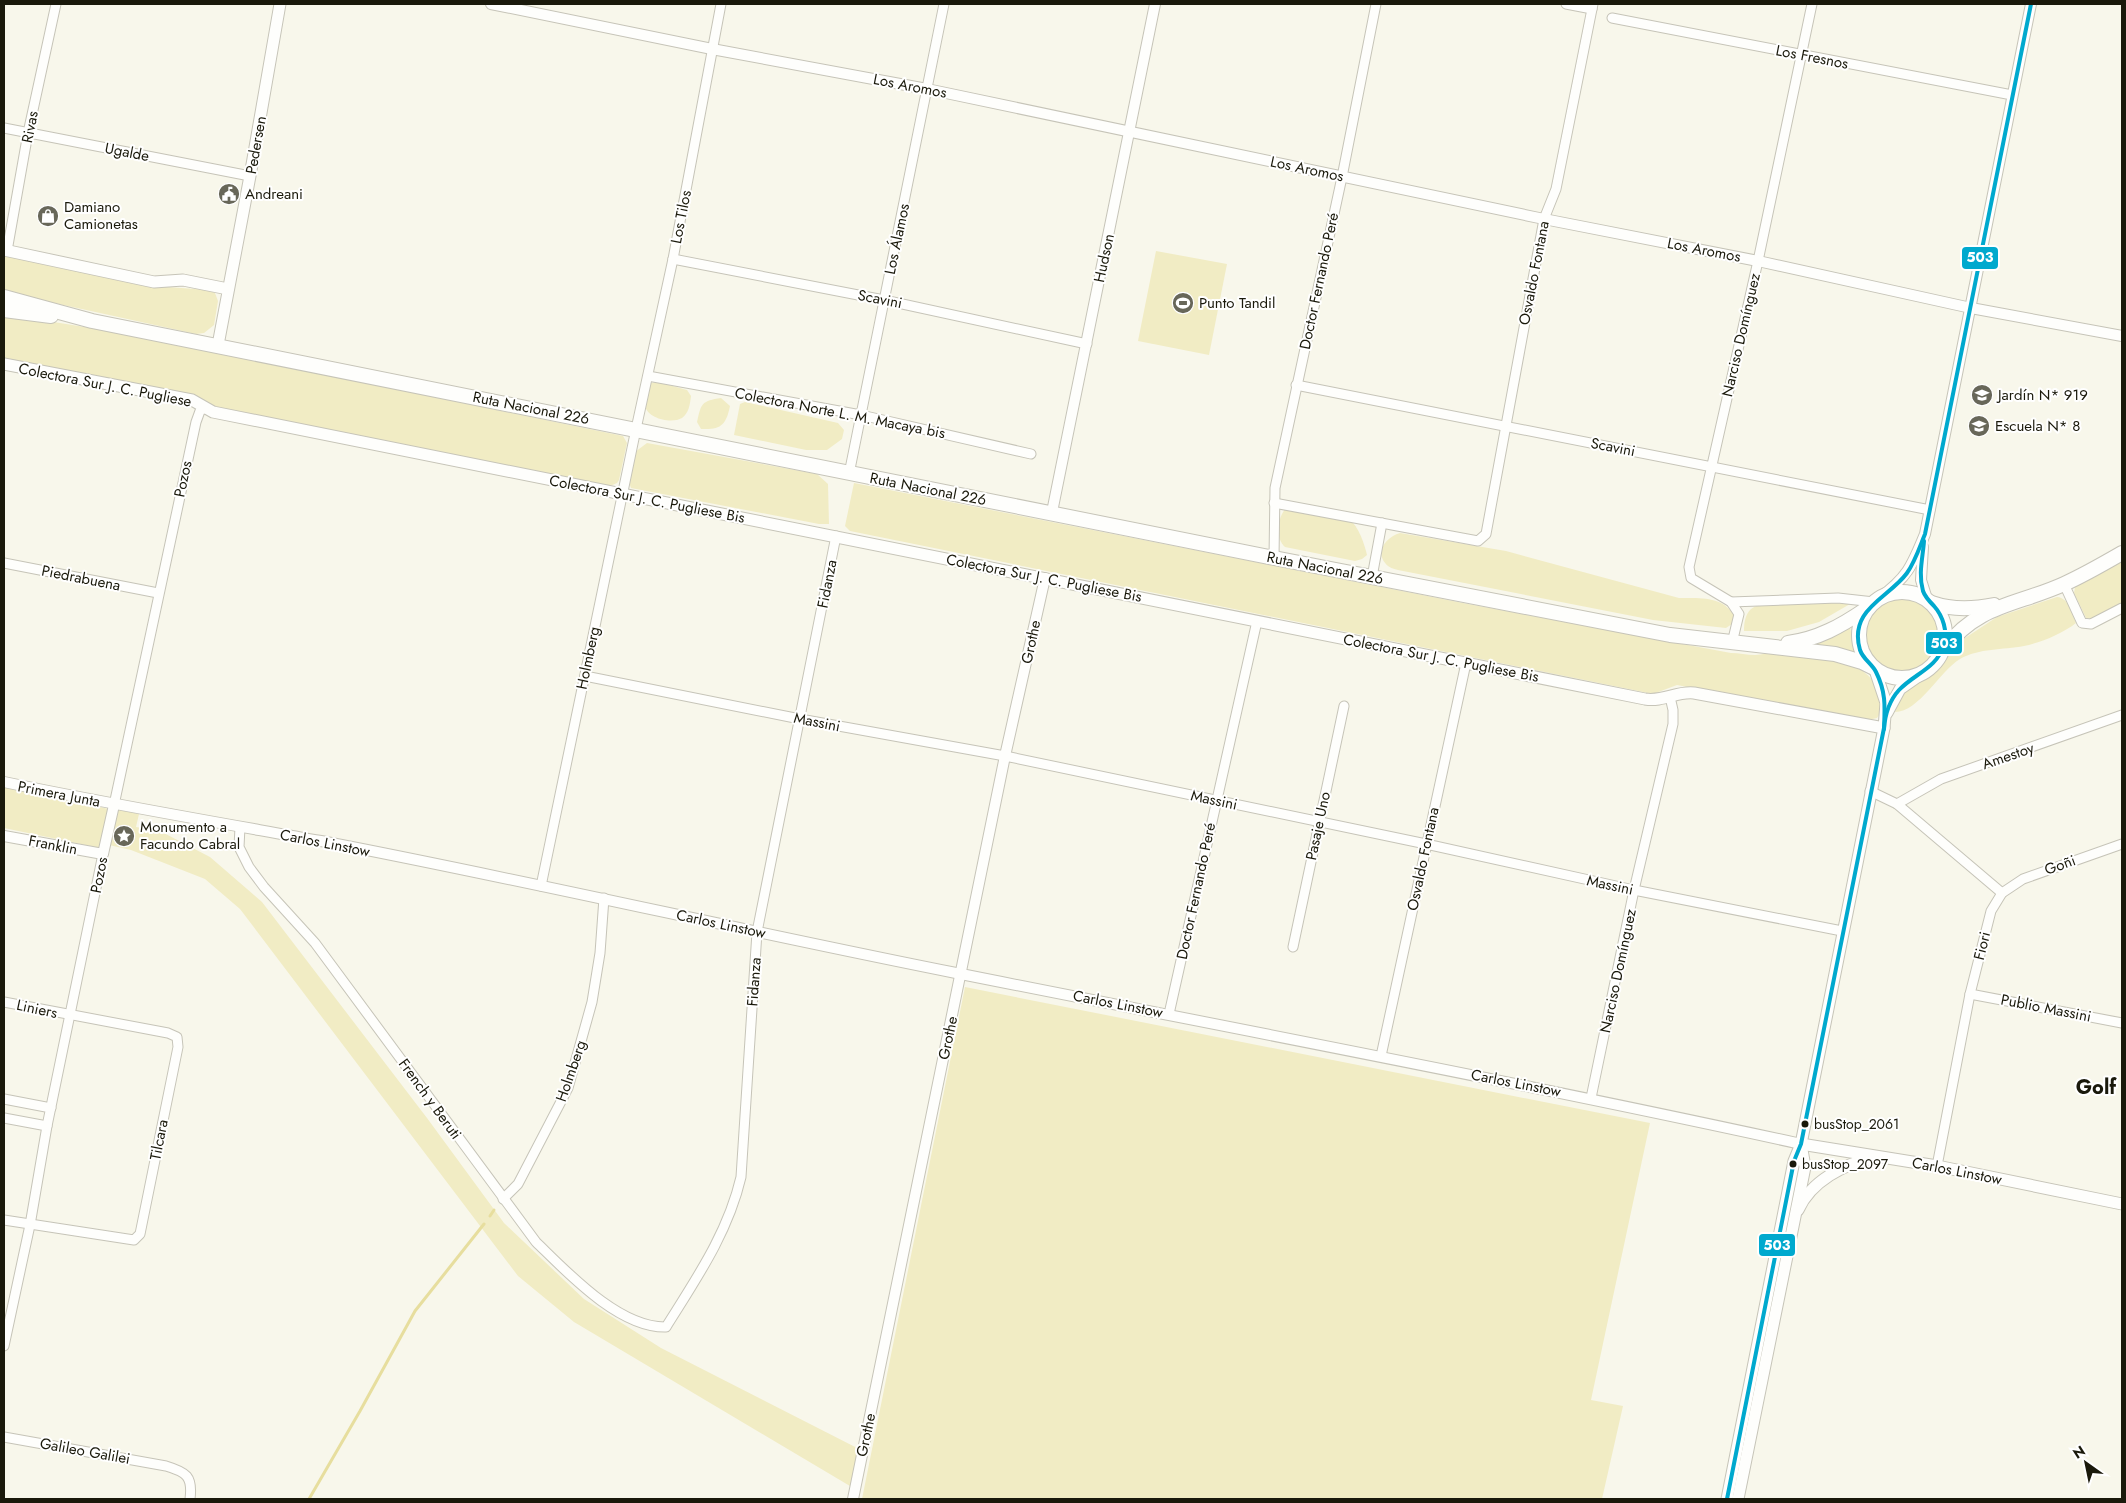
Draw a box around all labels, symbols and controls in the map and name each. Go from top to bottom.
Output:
street label: Los Fresnos [1774,39,1850,75]
street label: Los Aromos [871,68,949,104]
street label: Rivas [16,109,44,145]
street label: Pedersen [240,114,272,176]
street label: Ugalde [103,137,151,167]
street label: Los Aromos [1268,151,1346,187]
public building icon: Andreani [217,182,241,206]
place label: Andreani [245,183,303,205]
street label: Los Tilos [665,188,697,246]
place label: Damiano Camionetas [64,196,138,235]
street label: Los Álamos [879,201,915,277]
shop icon: Damiano Camionetas [36,204,60,228]
street label: Doctor Fernando Peré [1294,210,1344,351]
street label: Osvaldo Fontana [1513,219,1555,327]
street label: Hudson [1088,232,1120,284]
street label: Los Aromos [1665,232,1743,268]
line badge: 503 [1961,246,1999,270]
text: 503 [1967,247,1994,267]
street label: Narciso Domínguez [1716,271,1766,399]
street label: Scavini [856,284,904,314]
sports icon: Punto Tandil [1171,291,1195,315]
place label: Punto Tandil [1199,292,1275,314]
street label: Colectora Sur J. C. Pugliese [16,357,194,413]
street label: Colectora Norte L. M. Macaya bis [733,382,947,444]
school or university icon: Jardín N* 919 [1970,383,1994,407]
place label: Jardín N* 919 [1996,384,2088,406]
street label: Ruta Nacional 226 [471,386,591,430]
school or university icon: Escuela N* 8 [1967,414,1991,438]
place label: Escuela N* 8 [1995,415,2080,437]
street label: Scavini [1589,432,1637,462]
street label: Pozos [168,459,198,499]
street label: Ruta Nacional 226 [868,467,988,511]
street label: Colectora Sur J. C. Pugliese Bis [547,469,747,529]
street label: Ruta Nacional 226 [1265,546,1385,590]
street label: Colectora Sur J. C. Pugliese Bis [944,548,1144,608]
street label: Fidanza [812,558,842,610]
street label: Piedrabuena [40,560,122,596]
street label: Grothe [1016,618,1046,666]
street label: Holmberg [571,625,605,691]
street label: Colectora Sur J. C. Pugliese Bis [1341,628,1541,688]
line badge: 503 [1925,631,1963,655]
text: 503 [1931,633,1958,653]
street label: Massini [792,707,842,737]
street label: Amestoy [1979,737,2037,775]
street label: Primera Junta [16,775,102,813]
street label: Massini [1189,784,1239,816]
street label: Pasaje Uno [1300,790,1336,862]
street label: Osvaldo Fontana [1401,805,1445,913]
place label: Monumento a Facundo Cabral [140,816,240,855]
street label: Doctor Fernando Peré [1171,820,1221,961]
place icon: Monumento a Facundo Cabral [112,824,136,848]
street label: Carlos Linstow [278,824,373,863]
street label: Franklin [27,830,79,860]
street label: Goñi [2041,849,2079,881]
street label: Pozos [85,855,113,895]
street label: Massini [1585,869,1635,901]
street label: Carlos Linstow [674,904,769,944]
street label: Narciso Domínguez [1594,907,1642,1035]
street label: Fiori [1968,929,1996,963]
street label: Fidanza [741,957,767,1007]
street label: Carlos Linstow [1071,985,1166,1024]
street label: Publio Massini [1999,988,2093,1028]
street label: Liniers [14,994,60,1024]
street label: Grothe [933,1014,963,1062]
street label: Holmberg [550,1037,592,1105]
street label: French y Beruti [393,1054,467,1144]
street label: Carlos Linstow [1469,1064,1564,1103]
district label: Golf [2076,1073,2117,1102]
place label: busStop_2061 [1814,1114,1899,1134]
street label: Tilcara [144,1118,174,1162]
marker: busStop_2061 [1800,1119,1810,1129]
street label: Carlos Linstow [1910,1152,2005,1191]
place label: busStop_2097 [1802,1154,1889,1174]
marker: busStop_2097 [1788,1159,1798,1169]
line badge: 503 [1758,1233,1796,1257]
text: 503 [1764,1235,1791,1255]
street label: Grothe [851,1411,881,1459]
street label: Galileo Galilei [38,1432,132,1470]
north arrow [2061,1438,2111,1488]
text: N [2069,1441,2089,1464]

